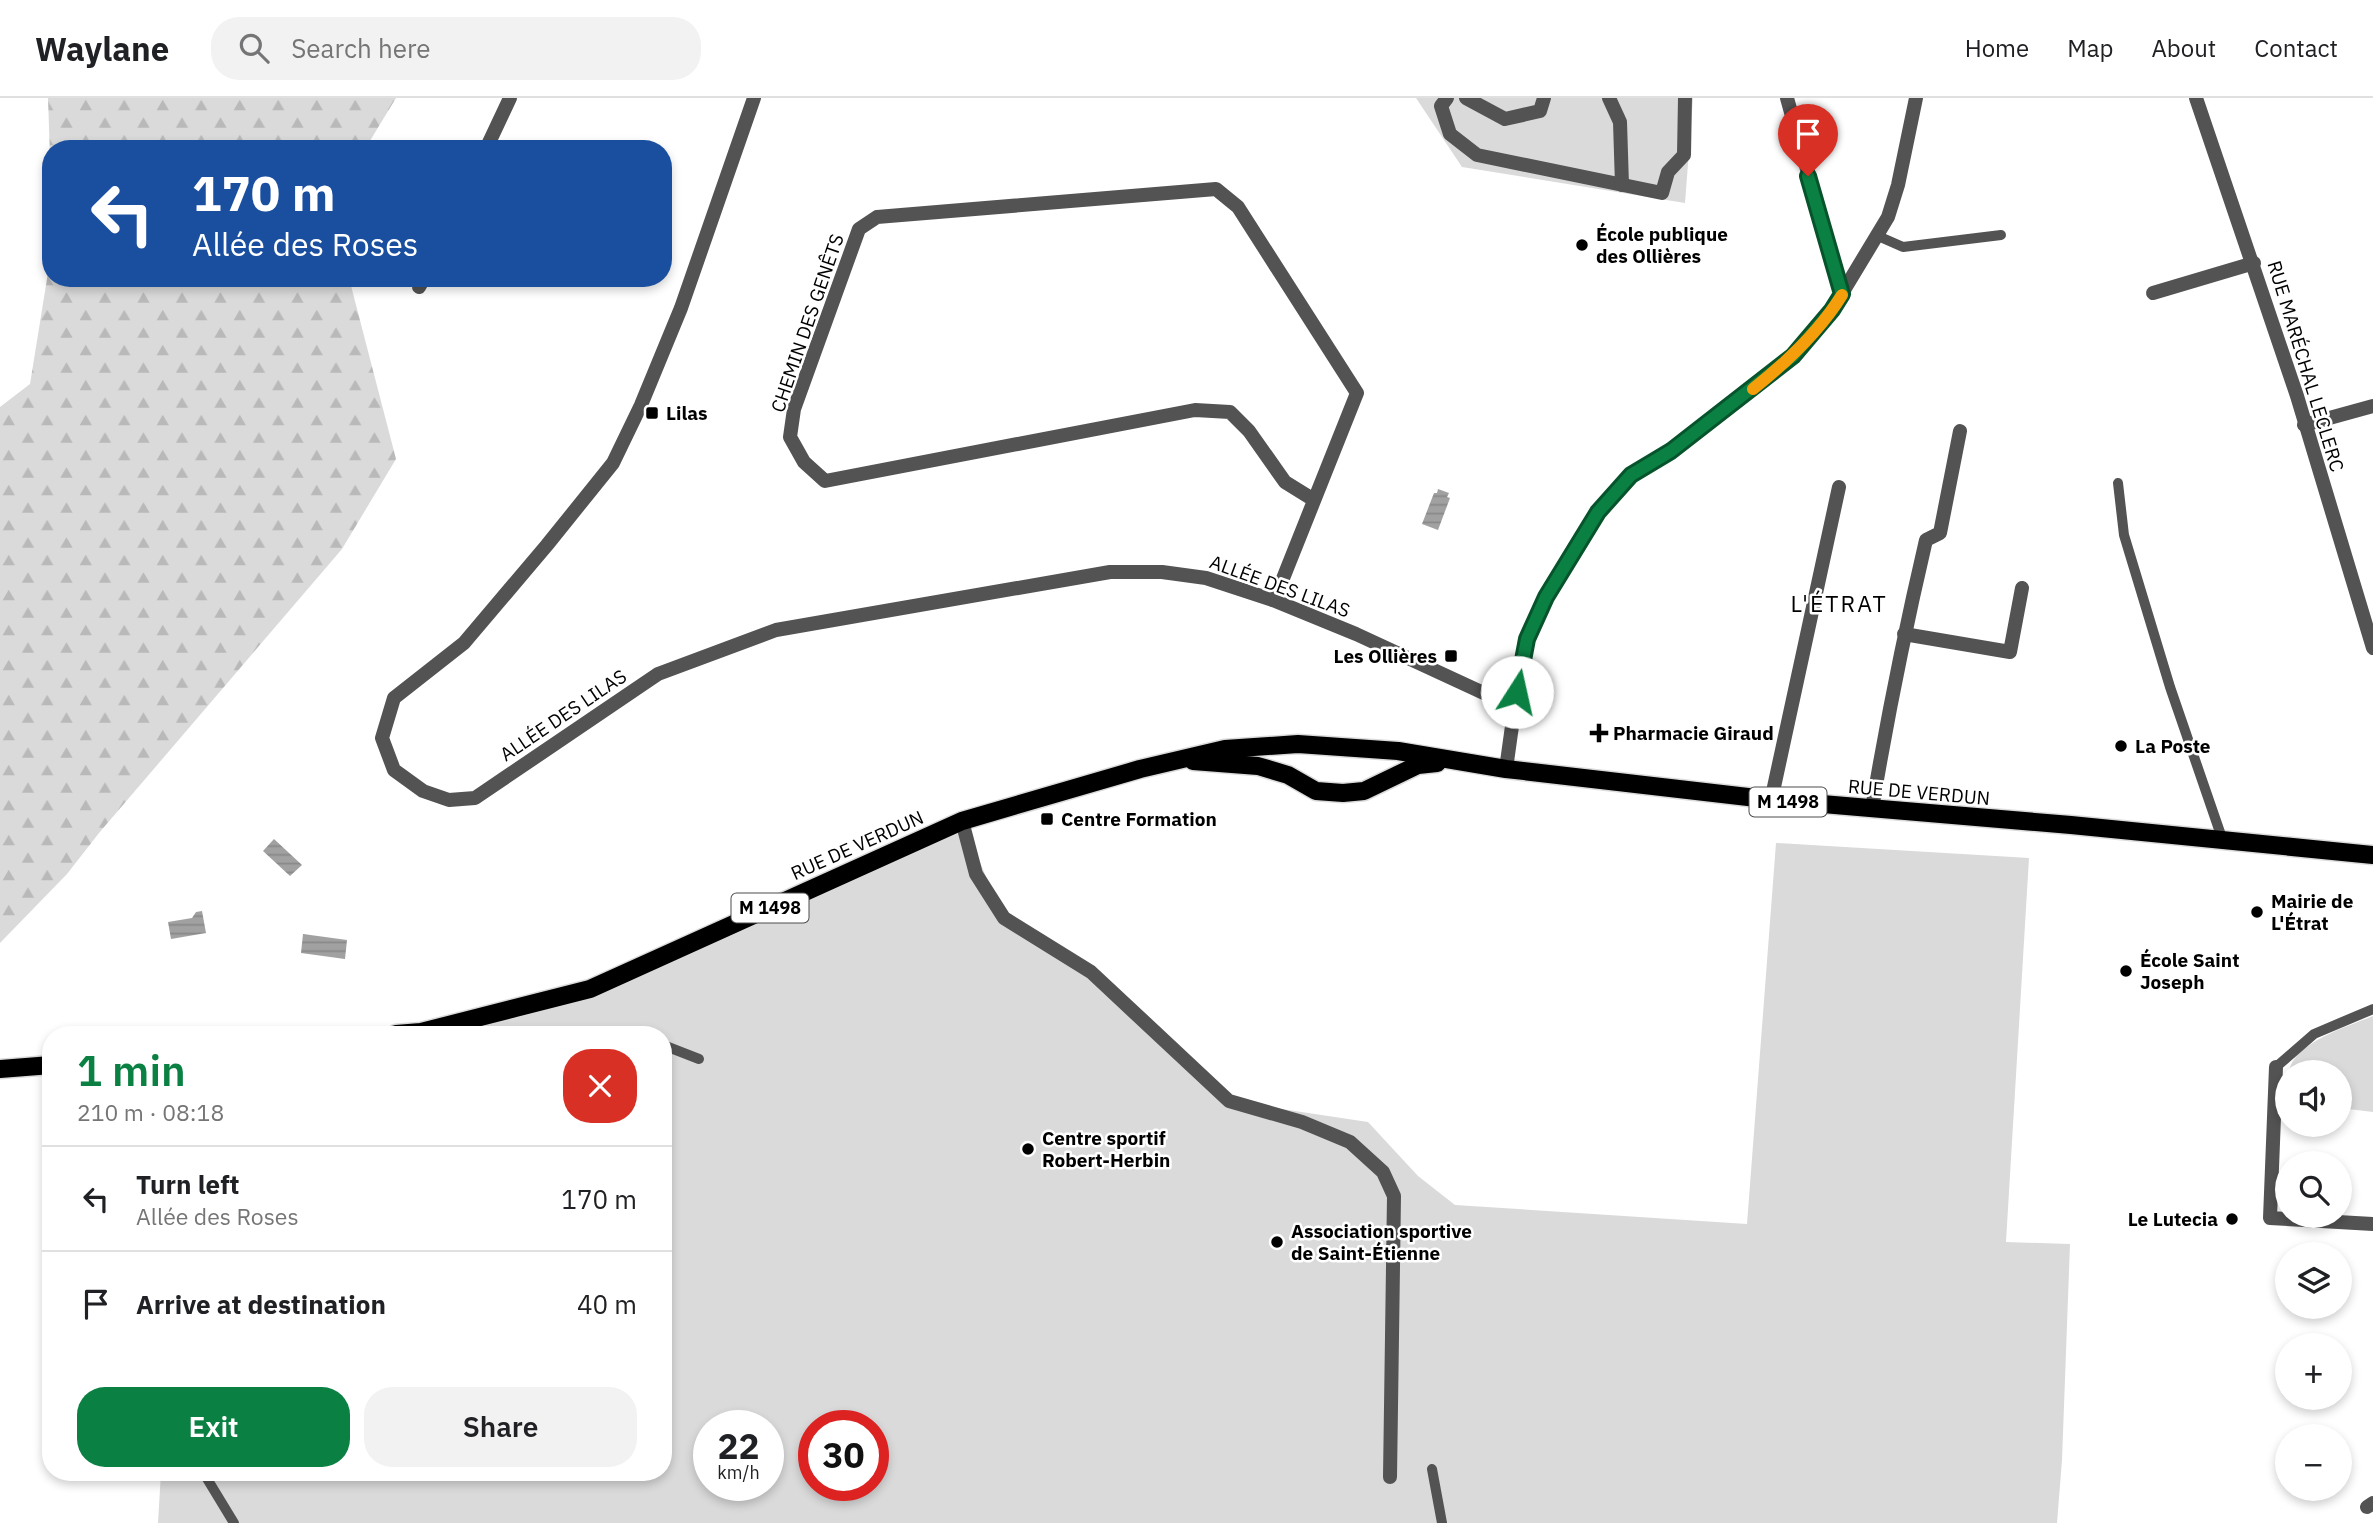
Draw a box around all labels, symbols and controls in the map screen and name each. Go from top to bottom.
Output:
search box [211,17,701,80]
text: Waylane [35,27,169,70]
icon: search [235,29,273,67]
text: Search here [291,31,431,65]
text: Home [1965,32,2029,64]
text: Map [2067,32,2113,64]
text: About [2151,32,2216,64]
text: Contact [2254,32,2338,64]
pin [1778,104,1838,176]
icon: arrive [1789,115,1827,153]
text: 170 m [192,161,336,224]
icon: left [77,168,168,259]
place label: École publique des Ollières [1596,222,1728,268]
text: Allée des Roses [192,223,418,265]
street label: CHEMIN DES GENÊTS [765,231,849,415]
marker: École publique des Ollières [1574,237,1590,253]
street label: RUE MARÉCHAL LECLERC [2262,258,2350,475]
place label: Lilas [666,401,708,425]
marker: Lilas [644,405,660,421]
street label: ALLÉE DES LILAS [1207,550,1353,622]
district label: L'ÉTRAT [1790,588,1888,618]
place label: Les Ollières [1334,644,1437,668]
marker: Les Ollières [1443,648,1459,664]
position arrow [1480,655,1554,729]
street label: ALLÉE DES LILAS [495,664,631,766]
place label: Pharmacie Giraud [1613,721,1774,745]
marker: Pharmacie Giraud [1591,725,1607,741]
place label: La Poste [2135,734,2211,758]
marker: La Poste [2113,738,2129,754]
street label: RUE DE VERDUN [1847,774,1991,810]
road number: M 1498 [1750,788,1826,816]
street label: RUE DE VERDUN [787,805,927,885]
place label: Centre Formation [1061,807,1217,831]
marker: Centre Formation [1039,811,1055,827]
place label: Mairie de L'Étrat [2271,889,2353,935]
road number: M 1498 [732,894,808,922]
marker: Mairie de L'Étrat [2249,904,2265,920]
place label: École Saint Joseph [2140,948,2239,994]
marker: École Saint Joseph [2118,963,2134,979]
text: 1 min [77,1043,186,1098]
button: close [563,1049,637,1123]
map controls [2275,1060,2352,1501]
button: sound [2275,1060,2352,1137]
text: 210 m · 08:18 [77,1097,224,1127]
place label: Centre sportif Robert-Herbin [1042,1126,1170,1172]
marker: Centre sportif Robert-Herbin [1020,1141,1036,1157]
button: search [2275,1151,2352,1228]
text: Turn left [136,1167,239,1201]
icon: left [77,1180,115,1218]
text: 170 m [561,1182,637,1216]
text: Allée des Roses [136,1201,299,1231]
place label: Le Lutecia [2128,1207,2218,1231]
marker: Le Lutecia [2224,1211,2240,1227]
place label: Association sportive de Saint-Étienne [1291,1219,1472,1265]
marker: Association sportive de Saint-Étienne [1269,1234,1285,1250]
button: layers [2275,1242,2352,1319]
icon: arrive [77,1285,115,1323]
text: Arrive at destination [136,1287,386,1321]
text: 40 m [577,1287,637,1321]
button: + [2275,1333,2352,1410]
button: Exit [77,1387,350,1467]
button: Share [364,1387,637,1467]
speed limit sign: 30 [798,1410,889,1501]
text: 22 [717,1423,760,1469]
button: − [2275,1424,2352,1501]
text: km/h [717,1461,760,1484]

